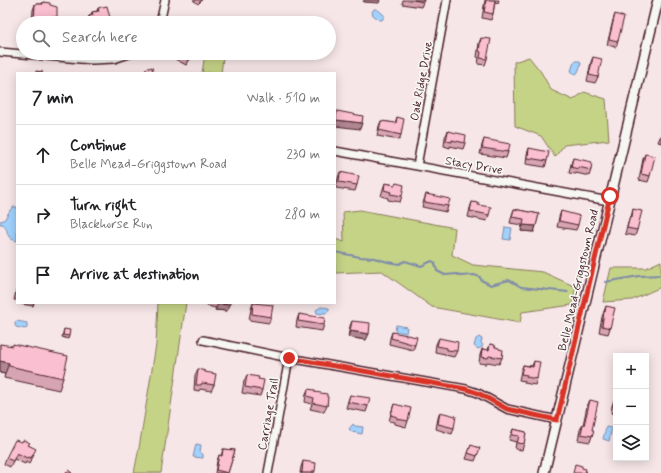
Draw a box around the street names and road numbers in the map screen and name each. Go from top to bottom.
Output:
street label: Oak Ridge Drive [407,40,437,122]
street label: Stacy Drive [444,153,504,179]
street label: Belle Mead-Griggstown Road [555,208,603,353]
street label: Carriage Trail [255,377,283,452]

